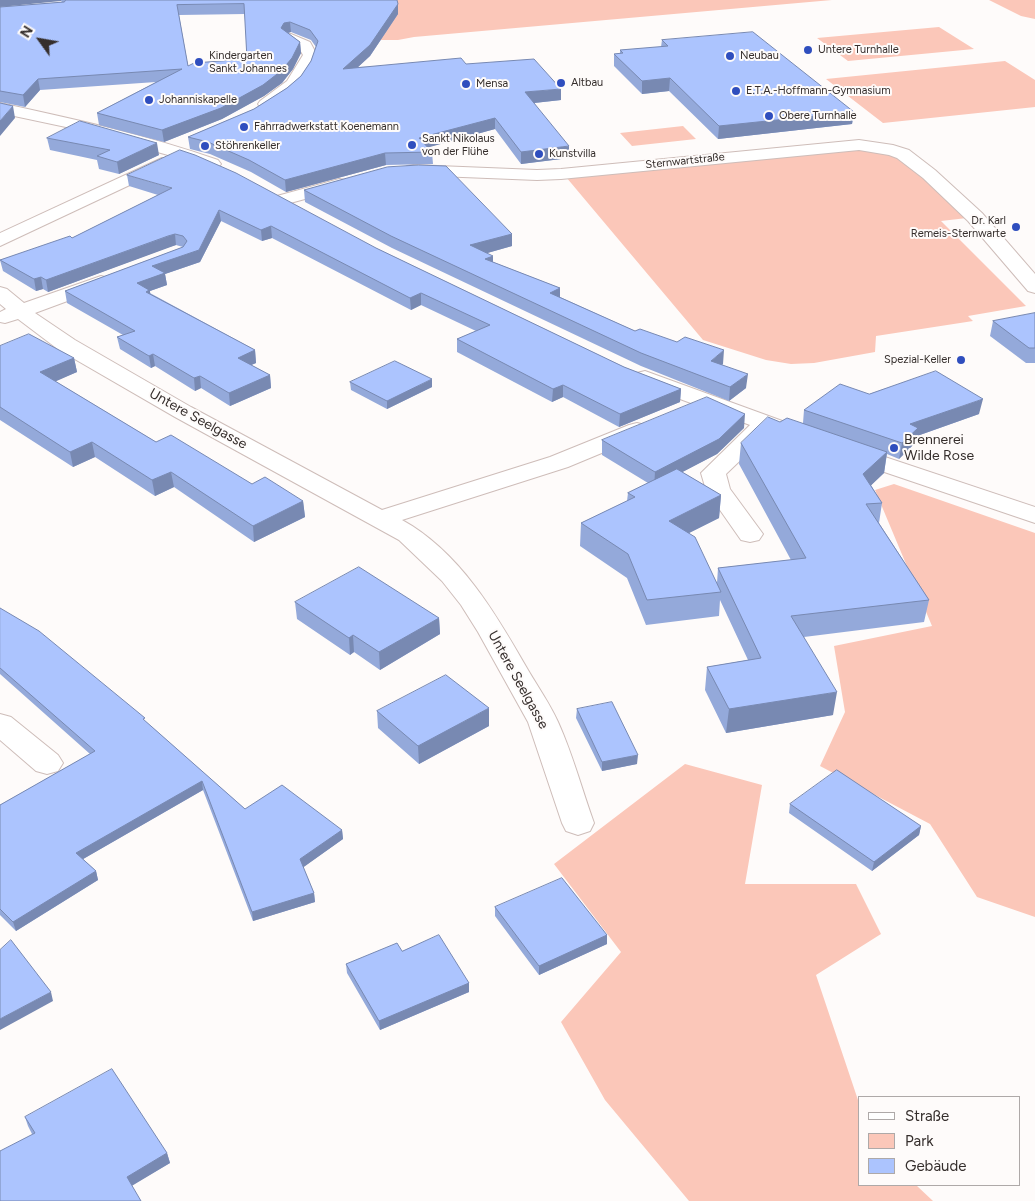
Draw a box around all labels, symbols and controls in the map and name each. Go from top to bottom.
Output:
north arrow [15,15,65,65]
text: N [17,23,37,41]
place label: Untere Turnhalle [818,43,899,57]
marker: Untere Turnhalle [802,44,814,56]
place label: Kindergarten Sankt Johannes [209,49,287,75]
place label: Neubau [740,49,779,63]
marker: Neubau [724,50,736,62]
marker: Kindergarten Sankt Johannes [193,56,205,68]
place label: Altbau [571,76,603,90]
place label: Mensa [476,77,508,91]
marker: Altbau [555,77,567,89]
marker: Mensa [460,78,472,90]
place label: E.T.A.-Hoffmann-Gymnasium [746,84,891,98]
marker: E.T.A.-Hoffmann-Gymnasium [730,85,742,97]
place label: Johanniskapelle [159,93,237,107]
marker: Johanniskapelle [143,94,155,106]
place label: Obere Turnhalle [779,109,857,123]
marker: Obere Turnhalle [763,110,775,122]
place label: Fahrradwerkstatt Koenemann [254,120,399,134]
marker: Fahrradwerkstatt Koenemann [238,121,250,133]
place label: Sankt Nikolaus von der Flühe [422,132,495,158]
place label: Stöhrenkeller [215,139,280,153]
marker: Sankt Nikolaus von der Flühe [406,139,418,151]
marker: Stöhrenkeller [199,140,211,152]
place label: Kunstvilla [549,147,596,161]
marker: Kunstvilla [533,148,545,160]
street label: Sternwartstraße [645,150,725,172]
place label: Dr. Karl Remeis-Sternwarte [911,214,1006,240]
marker: Dr. Karl Remeis-Sternwarte [1010,221,1022,233]
place label: Spezial-Keller [884,353,951,367]
marker: Spezial-Keller [955,354,967,366]
street label: Untere Seelgasse [146,385,250,453]
place label: Brennerei Wilde Rose [904,432,974,464]
marker: Brennerei Wilde Rose [888,442,900,454]
street label: Untere Seelgasse [484,628,552,732]
legend [858,1096,1020,1186]
text: Straße [905,1107,949,1125]
text: Park [905,1132,934,1150]
text: Gebäude [905,1157,966,1175]

